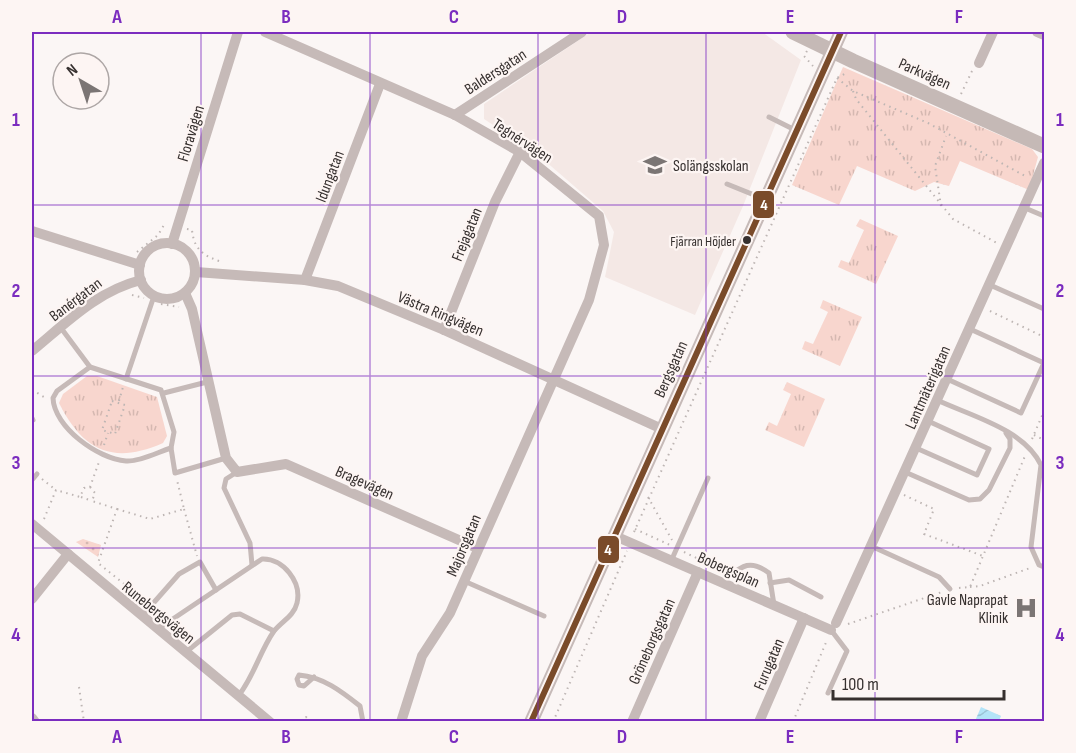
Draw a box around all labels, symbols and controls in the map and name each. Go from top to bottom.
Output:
text: A [111,5,122,29]
text: B [281,5,291,29]
text: C [449,5,459,29]
text: D [617,5,627,29]
text: E [786,5,794,29]
text: F [955,5,963,29]
street label: Baldersgatan [461,45,530,99]
north arrow [51,51,111,111]
street label: Parkvägen [895,54,953,94]
text: N [63,60,82,81]
street label: Floravägen [174,103,209,164]
text: 1 [12,108,20,132]
text: 1 [1056,108,1064,132]
street label: Tegnérvägen [489,115,556,168]
street label: Idungatan [312,148,349,205]
school or university icon: Solängsskolan [642,152,668,178]
place label: Solängsskolan [673,157,749,176]
line badge: 4 [752,190,775,219]
text: 4 [760,196,768,215]
street label: Frejagatan [448,205,487,264]
place label: Fjärran Höjder [670,233,736,250]
marker: Fjärran Höjder [741,234,753,246]
street label: Banérgatan [46,274,106,326]
text: 2 [12,279,20,303]
text: 2 [1056,279,1064,303]
street label: Västra Ringvägen [395,288,486,341]
street label: Bergsgatan [651,338,692,401]
street label: Lantmäterigatan [902,343,955,432]
text: 3 [12,451,21,475]
text: 3 [1056,451,1065,475]
street label: Bragevägen [332,462,397,505]
street label: Majorsgatan [443,512,486,579]
line badge: 4 [597,535,620,564]
text: 4 [604,541,612,560]
street label: Bobergsplan [695,548,762,592]
street label: Runebergsvägen [118,578,198,648]
place label: Gavle Naprapat Klinik [927,591,1008,628]
hospital icon: Gavle Naprapat Klinik [1013,595,1039,621]
street label: Gröneborgsgatan [625,596,680,687]
text: 4 [11,623,21,647]
text: 4 [1055,623,1065,647]
street label: Furugatan [750,636,789,693]
scale bar [833,663,1004,701]
text: 100 m [842,674,879,695]
text: A [111,725,122,749]
text: B [281,725,291,749]
text: C [449,725,459,749]
text: D [617,725,627,749]
text: E [786,725,794,749]
text: F [955,725,963,749]

